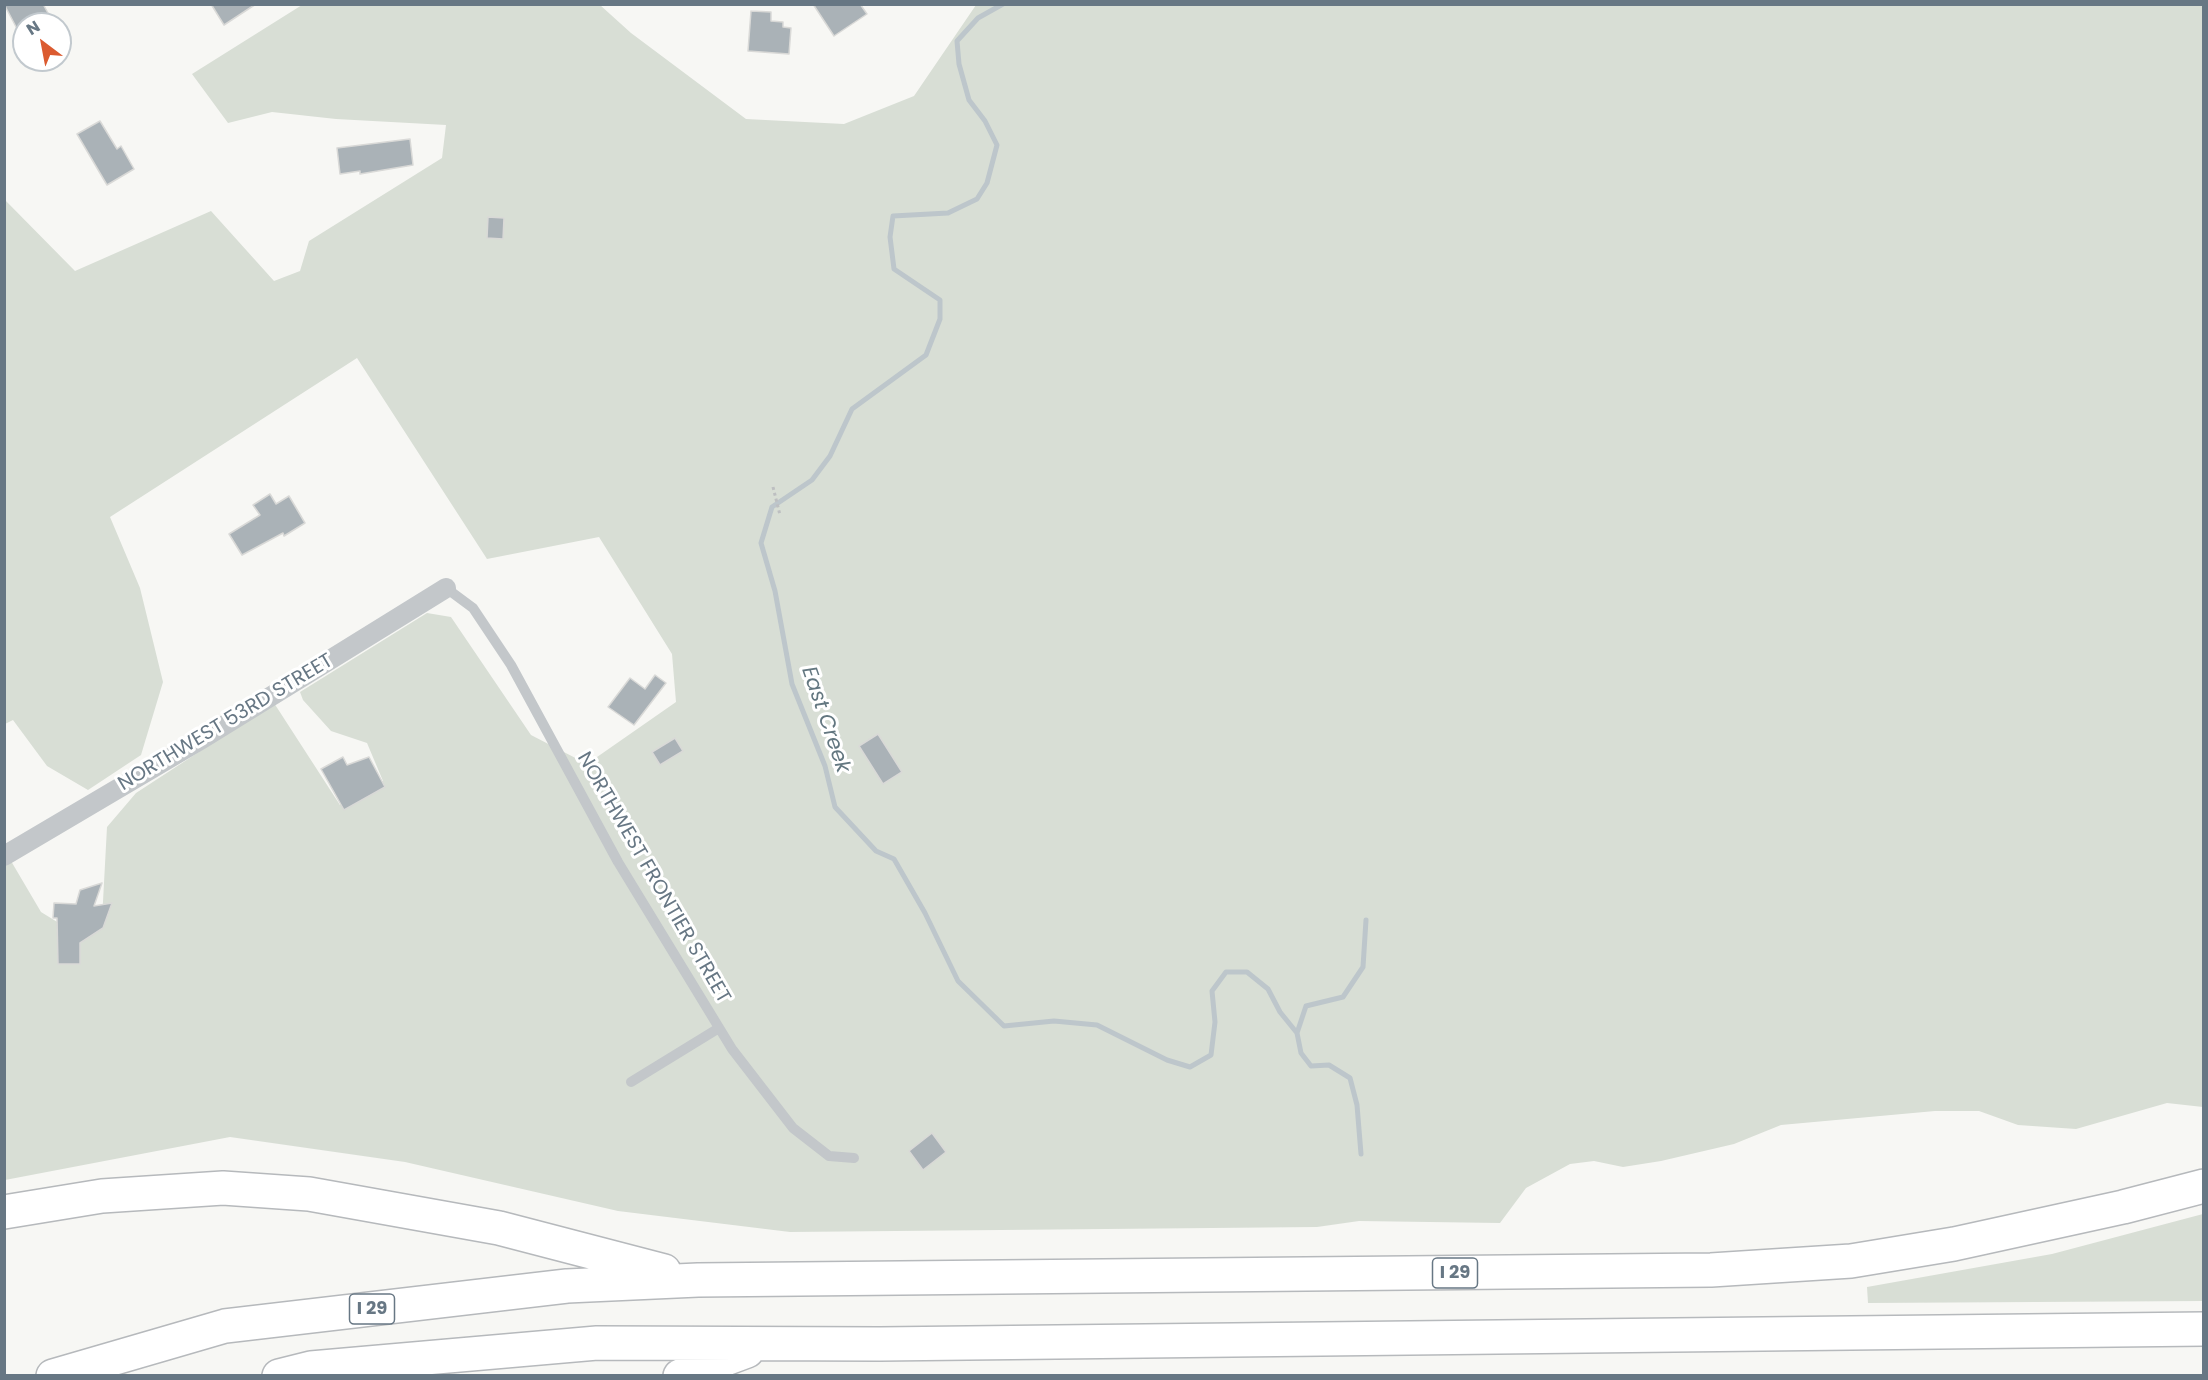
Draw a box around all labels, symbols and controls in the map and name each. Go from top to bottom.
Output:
north arrow [12,12,72,72]
text: N [22,15,44,41]
street label: NORTHWEST 53RD STREET [114,649,338,797]
water label: East Creek [795,664,855,776]
street label: NORTHWEST FRONTIER STREET [571,748,735,1008]
road number: I 29 [1432,1258,1478,1288]
road number: I 29 [350,1294,394,1324]

